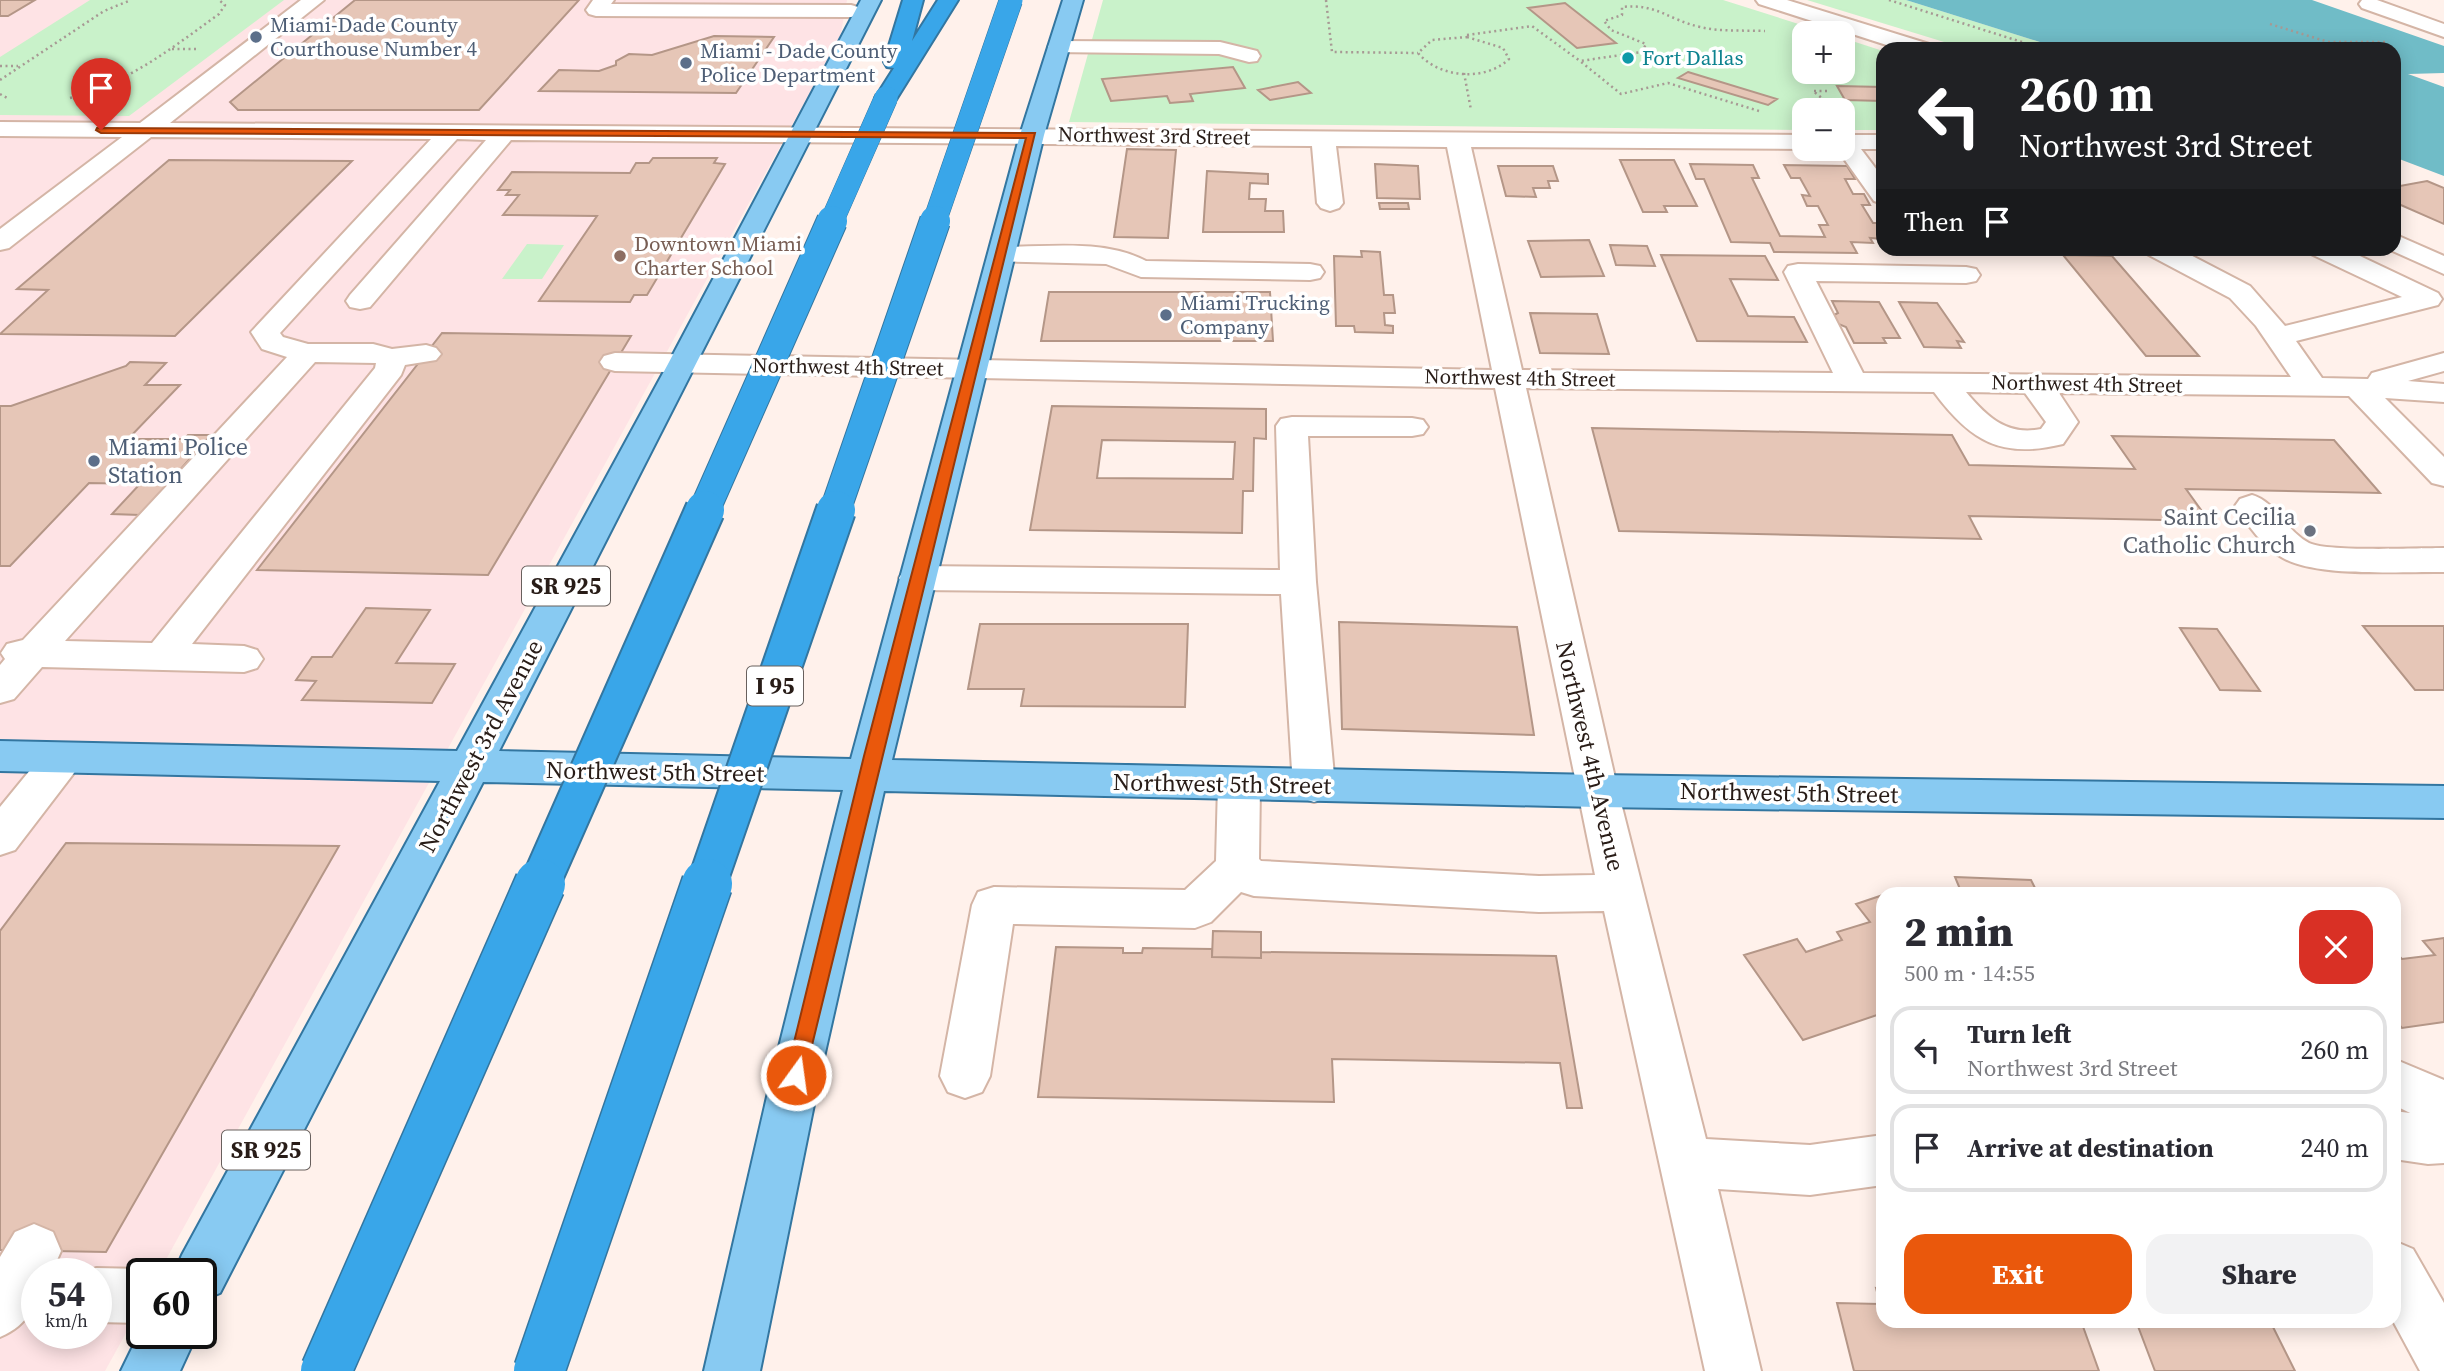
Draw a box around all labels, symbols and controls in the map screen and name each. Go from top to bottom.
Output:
place label: Miami-Dade County Courthouse Number 4 [270,10,478,63]
map controls [1792,21,1855,161]
button: + [1792,21,1855,84]
marker: Miami-Dade County Courthouse Number 4 [248,29,264,45]
place label: Miami - Dade County Police Department [700,36,898,89]
place label: Fort Dallas [1642,43,1744,72]
marker: Fort Dallas [1620,50,1636,66]
marker: Miami - Dade County Police Department [678,55,694,71]
pin [71,58,131,130]
text: 260 m [2019,60,2154,127]
icon: arrive [82,69,120,107]
icon: left [1904,70,1995,161]
button: − [1792,98,1855,161]
street label: Northwest 3rd Street [1058,119,1251,152]
text: Northwest 3rd Street [2019,124,2312,168]
icon: arrive [1978,203,2016,241]
text: Then [1904,204,1964,240]
place label: Downtown Miami Charter School [634,229,802,282]
marker: Downtown Miami Charter School [612,248,628,264]
place label: Miami Trucking Company [1180,288,1330,341]
marker: Miami Trucking Company [1158,307,1174,323]
street label: Northwest 4th Street [752,350,944,383]
street label: Northwest 4th Street [1424,361,1616,394]
street label: Northwest 4th Street [1991,367,2183,400]
place label: Miami Police Station [108,430,248,491]
marker: Miami Police Station [86,453,102,469]
place label: Saint Cecilia Catholic Church [2123,500,2297,561]
marker: Saint Cecilia Catholic Church [2302,523,2318,539]
road number: SR 925 [522,566,610,606]
street label: Northwest 3rd Avenue [410,634,551,858]
street label: Northwest 4th Avenue [1548,638,1633,874]
road number: I 95 [747,666,803,706]
street label: Northwest 5th Street [546,753,765,790]
street label: Northwest 5th Street [1113,765,1332,802]
street label: Northwest 5th Street [1680,774,1899,811]
text: 2 min [1904,902,2014,960]
button: close [2299,910,2373,984]
text: 500 m · 14:55 [1904,957,2035,989]
text: Turn left [1967,1016,2071,1052]
icon: left [1908,1031,1946,1069]
text: 260 m [2301,1032,2369,1068]
position arrow [759,1038,833,1112]
text: Northwest 3rd Street [1967,1052,2178,1084]
icon: arrive [1908,1129,1946,1167]
road number: SR 925 [222,1130,310,1170]
text: Arrive at destination [1967,1130,2214,1166]
text: 240 m [2301,1130,2369,1166]
button: Exit [1904,1234,2132,1314]
button: Share [2146,1234,2373,1314]
speed limit sign: 60 [126,1258,217,1349]
text: 54 [48,1270,85,1318]
text: km/h [45,1308,88,1333]

